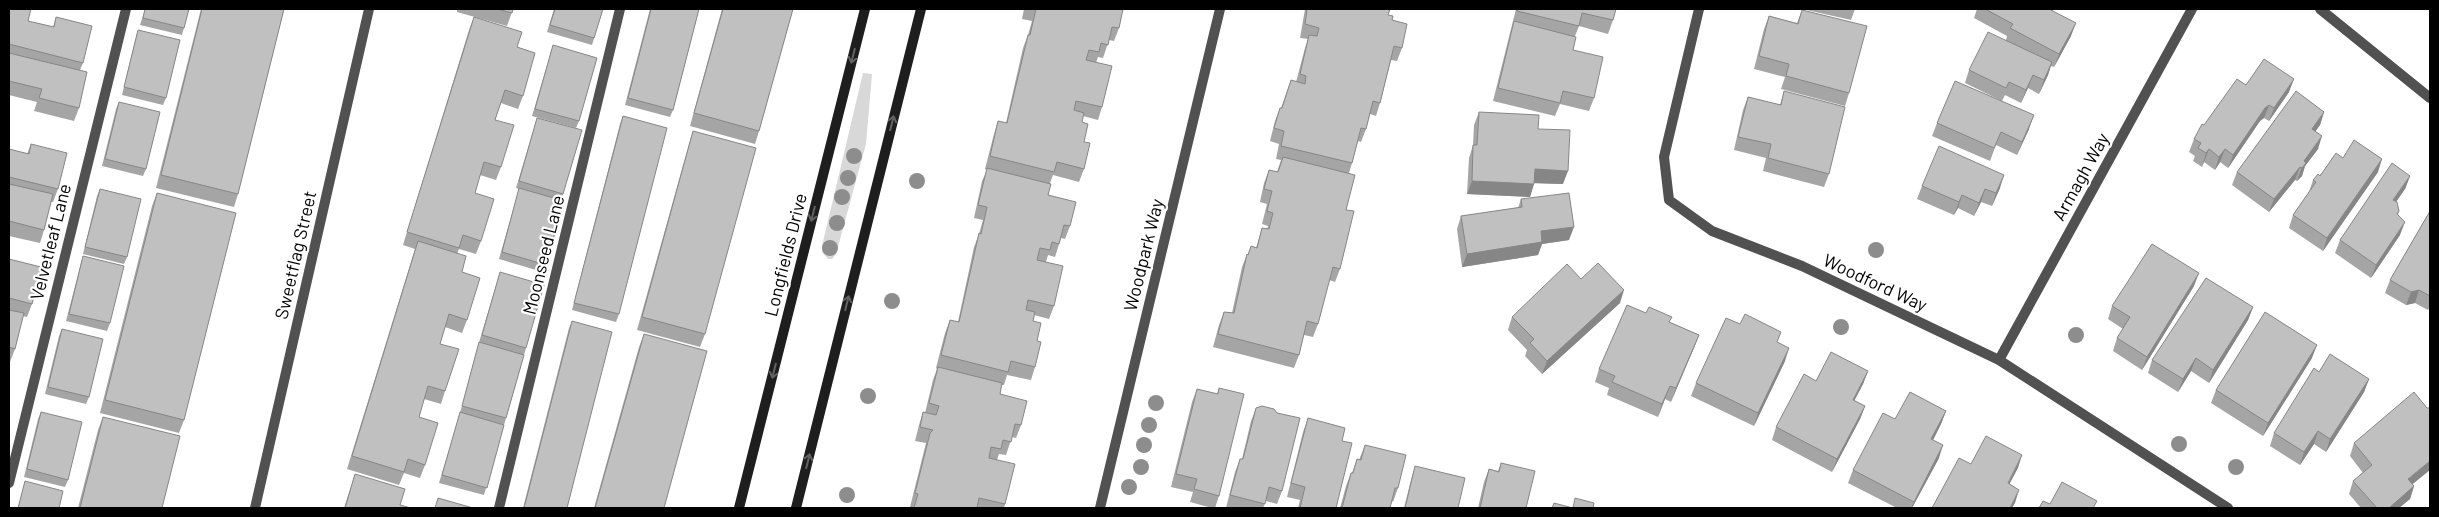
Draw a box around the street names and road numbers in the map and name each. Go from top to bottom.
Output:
street label: Armagh Way [2047,129,2113,224]
street label: Velvetleaf Lane [25,181,75,302]
street label: Sweetflag Street [270,189,320,321]
street label: Longfields Drive [759,191,811,319]
street label: Moonseed Lane [518,193,568,317]
street label: Woodpark Way [1118,196,1168,313]
street label: Woodford Way [1820,248,1931,316]

